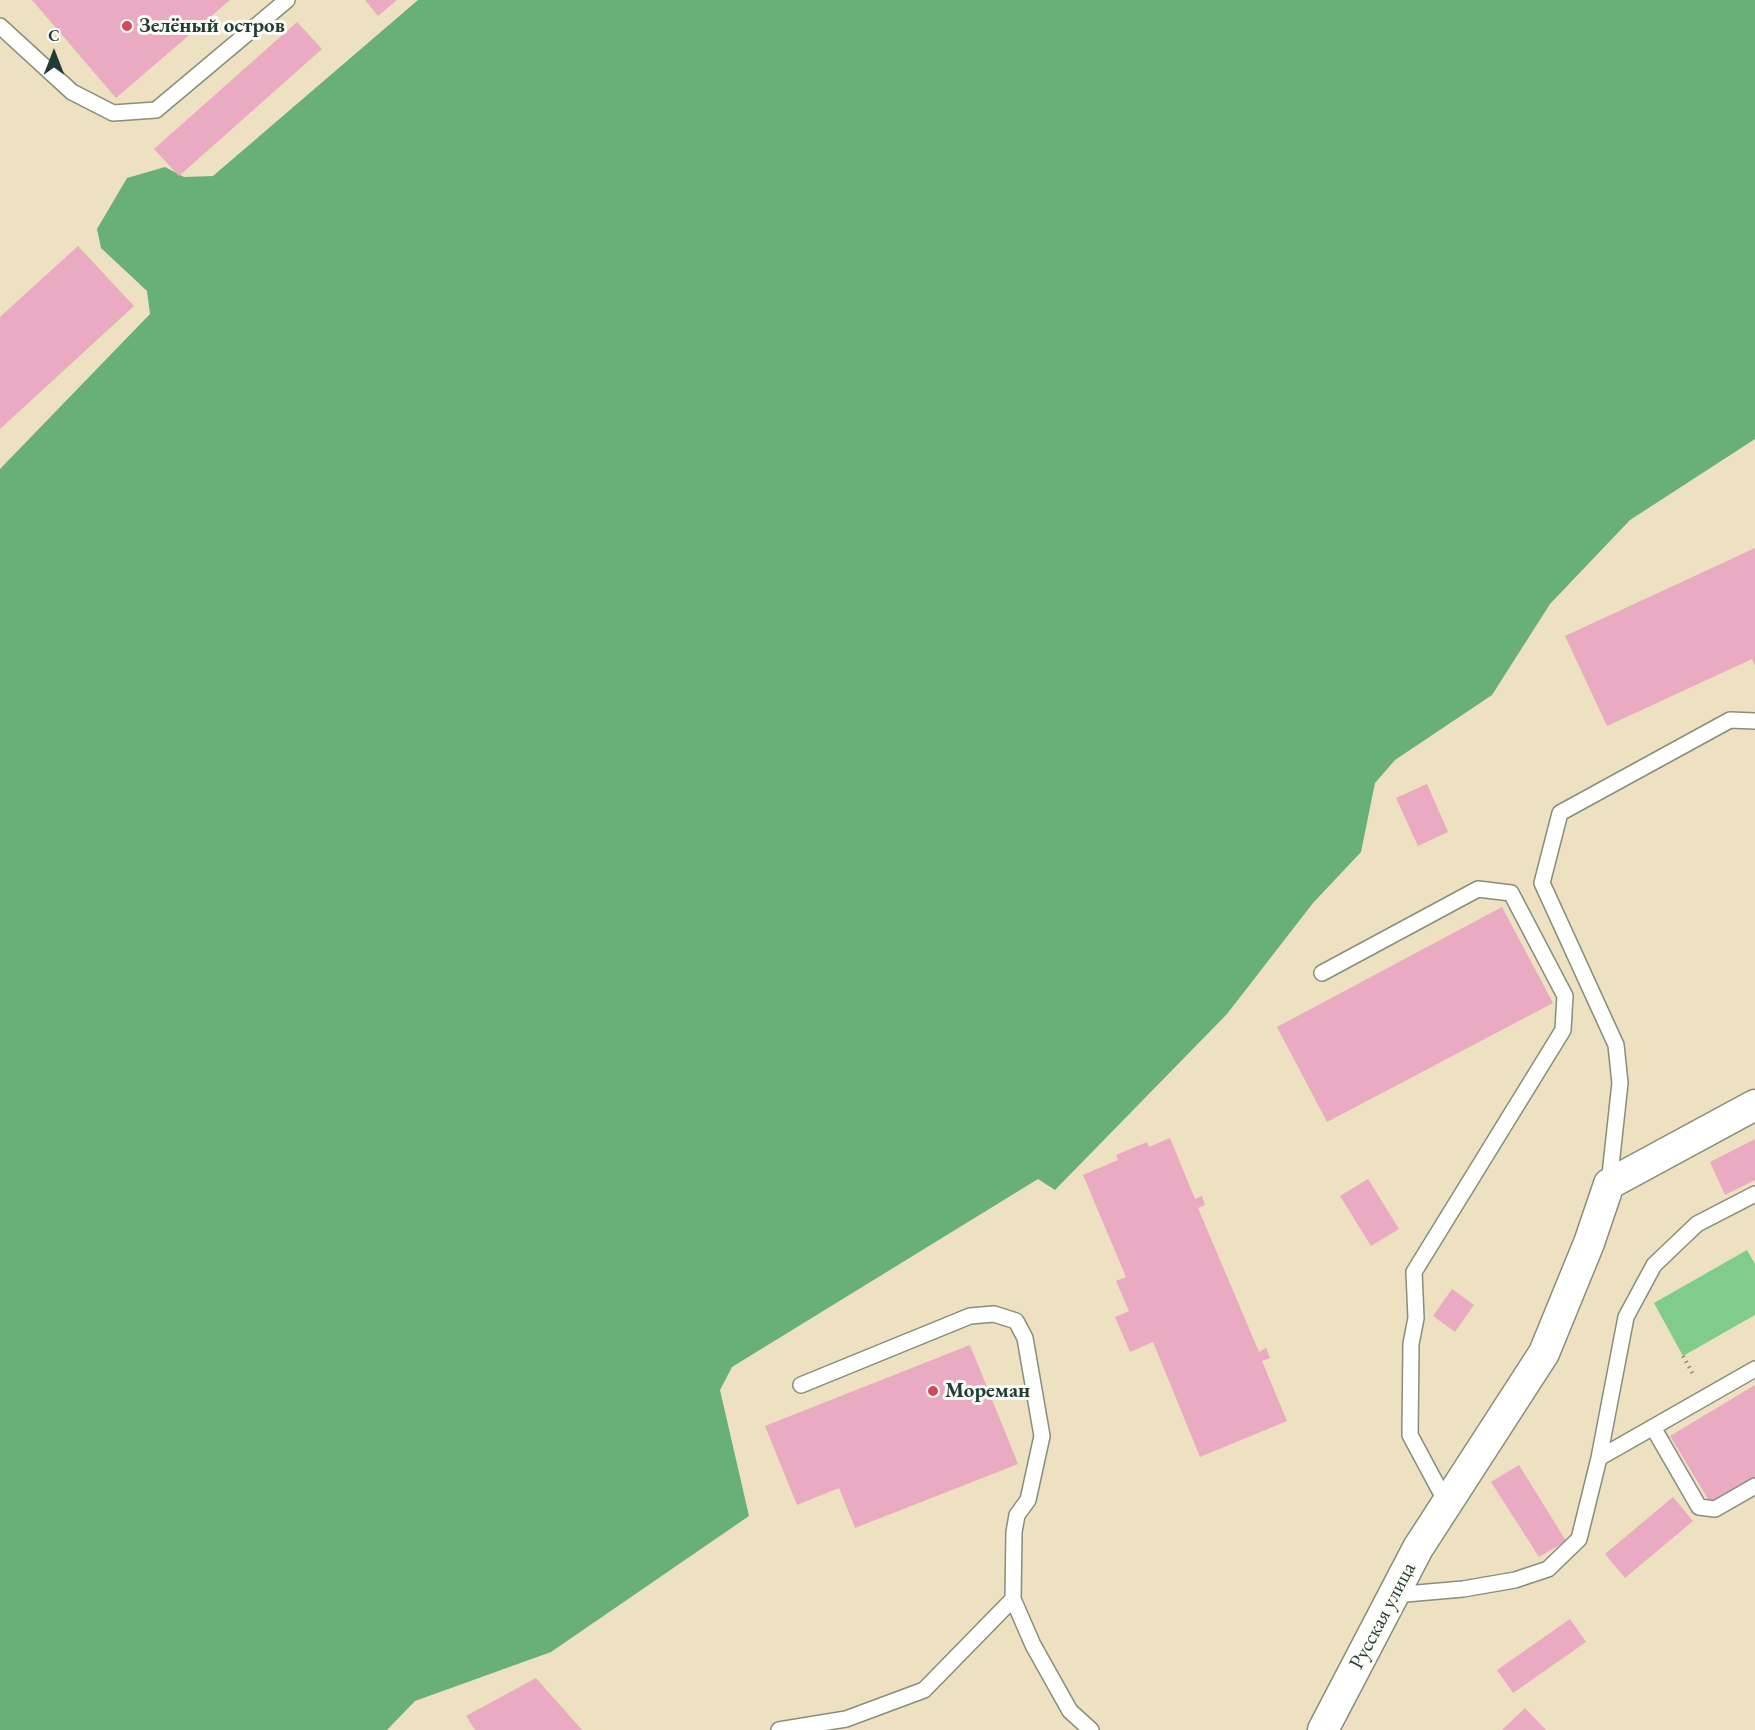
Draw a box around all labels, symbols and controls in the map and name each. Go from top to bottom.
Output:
place label: Зелёный остров [139,13,285,39]
marker: Зелёный остров [120,19,134,33]
north arrow [24,24,84,84]
text: С [48,25,60,46]
place label: Мореман [945,1378,1030,1404]
marker: Мореман [926,1384,940,1398]
street label: Русская улица [1344,1558,1422,1674]

